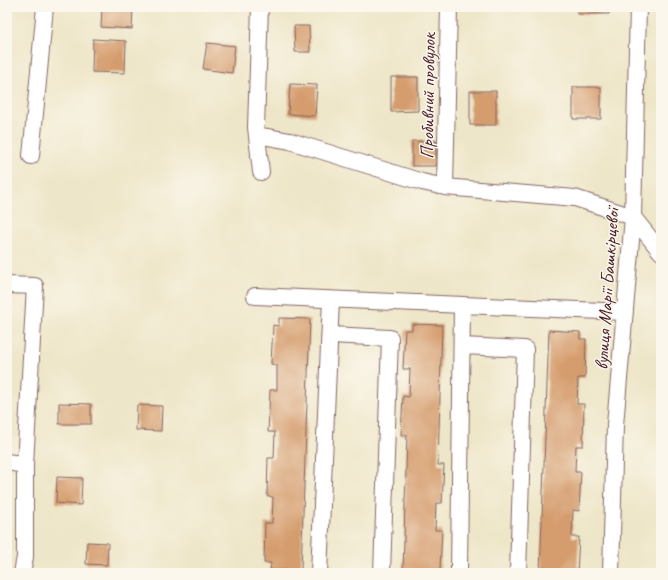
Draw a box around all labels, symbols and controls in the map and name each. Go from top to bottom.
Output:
street label: Пробивний провулок [415,31,441,159]
street label: вулиця Марії Башкірцевої [589,204,625,371]

